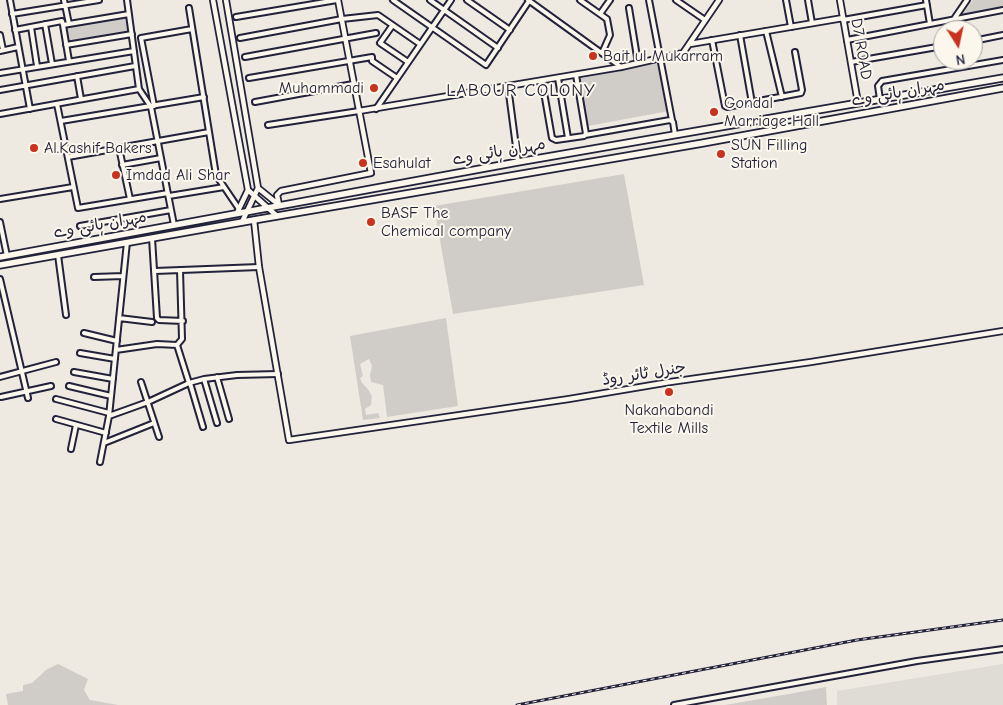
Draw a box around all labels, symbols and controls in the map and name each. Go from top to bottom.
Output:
street label: D7 ROAD [846,17,876,81]
north arrow [933,20,983,70]
place label: Bait ul Mukarram [603,46,723,66]
marker: Bait ul Mukarram [587,50,599,62]
text: N [955,50,967,68]
street label: مہران ہائی وے [850,75,946,111]
place label: Muhammadi [279,78,364,98]
district label: LABOUR COLONY [445,80,597,102]
marker: Muhammadi [368,82,380,94]
place label: Gondal Marriage Hall [724,93,819,131]
marker: Gondal Marriage Hall [708,106,720,118]
street label: مہران ہائی وے [451,134,547,170]
place label: SUN Filling Station [731,135,808,173]
place label: Al.Kashif Bakers [44,138,152,158]
marker: Al.Kashif Bakers [28,142,40,154]
marker: SUN Filling Station [715,148,727,160]
place label: Esahulat [373,153,431,173]
marker: Esahulat [357,157,369,169]
place label: Imdad Ali Shar [126,165,230,185]
marker: Imdad Ali Shar [110,169,122,181]
place label: BASF The Chemical company [381,203,511,241]
street label: مہران ہائی وے [52,207,148,243]
marker: BASF The Chemical company [365,216,377,228]
street label: جنرل ٹائر روڈ [601,358,687,390]
marker: Nakahabandi Textile Mills [663,386,675,398]
place label: Nakahabandi Textile Mills [624,400,714,438]

